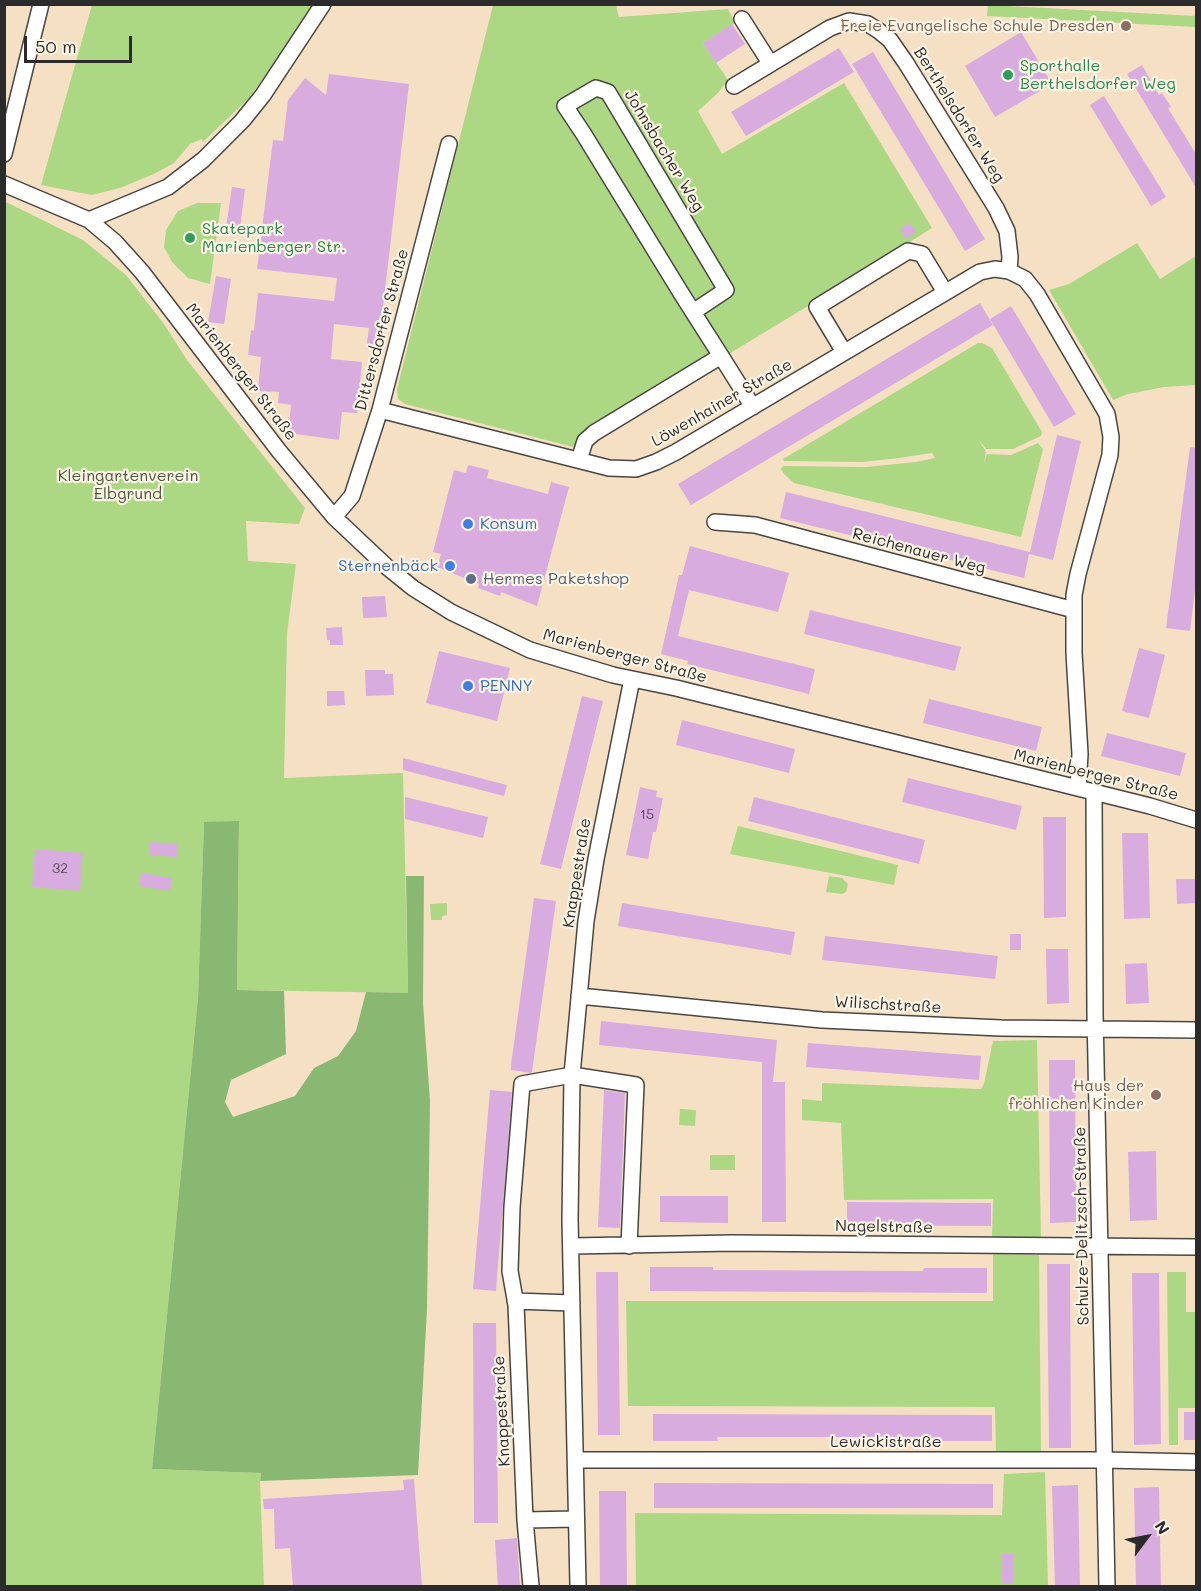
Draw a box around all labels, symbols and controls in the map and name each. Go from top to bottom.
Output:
place label: Freie Evangelische Schule Dresden [841,16,1114,36]
marker: Freie Evangelische Schule Dresden [1119,19,1133,33]
scale bar [27,24,135,62]
text: 50 m [35,34,77,58]
street label: Berthelsdorfer Weg [910,44,1008,186]
place label: Sporthalle Berthelsdorfer Weg [1020,56,1176,94]
marker: Sporthalle Berthelsdorfer Weg [1001,68,1015,82]
street label: Johnsbacher Weg [620,87,708,215]
place label: Skatepark Marienberger Str. [202,219,346,257]
marker: Skatepark Marienberger Str. [183,231,197,245]
street label: Dittersdorfer Straße [351,247,413,413]
street label: Marienberger Straße [181,300,301,444]
street label: Löwenhainer Straße [648,355,796,451]
park label: Kleingartenverein Elbgrund [58,466,198,504]
place label: Konsum [480,514,537,534]
marker: Konsum [461,517,475,531]
street label: Reichenauer Weg [850,524,988,578]
place label: Sternenbäck [338,556,438,576]
marker: Sternenbäck [443,559,457,573]
place label: Hermes Paketshop [483,569,629,589]
marker: Hermes Paketshop [464,572,478,586]
street label: Marienberger Straße [541,625,709,687]
place label: PENNY [480,676,533,696]
marker: PENNY [461,679,475,693]
street label: Marienberger Straße [1012,745,1180,805]
house number: 15 [640,807,654,823]
street label: Knappestraße [559,817,595,929]
house number: 32 [52,861,68,877]
street label: Wilischstraße [834,993,942,1017]
place label: Haus der fröhlichen Kinder [1008,1076,1144,1114]
marker: Haus der fröhlichen Kinder [1149,1088,1163,1102]
street label: Schulze-Delitzsch-Straße [1071,1127,1093,1325]
street label: Nagelstraße [835,1217,933,1237]
street label: Knappestraße [490,1355,514,1467]
street label: Lewickistraße [830,1432,942,1452]
north arrow [1117,1507,1177,1567]
text: N [1151,1516,1175,1538]

